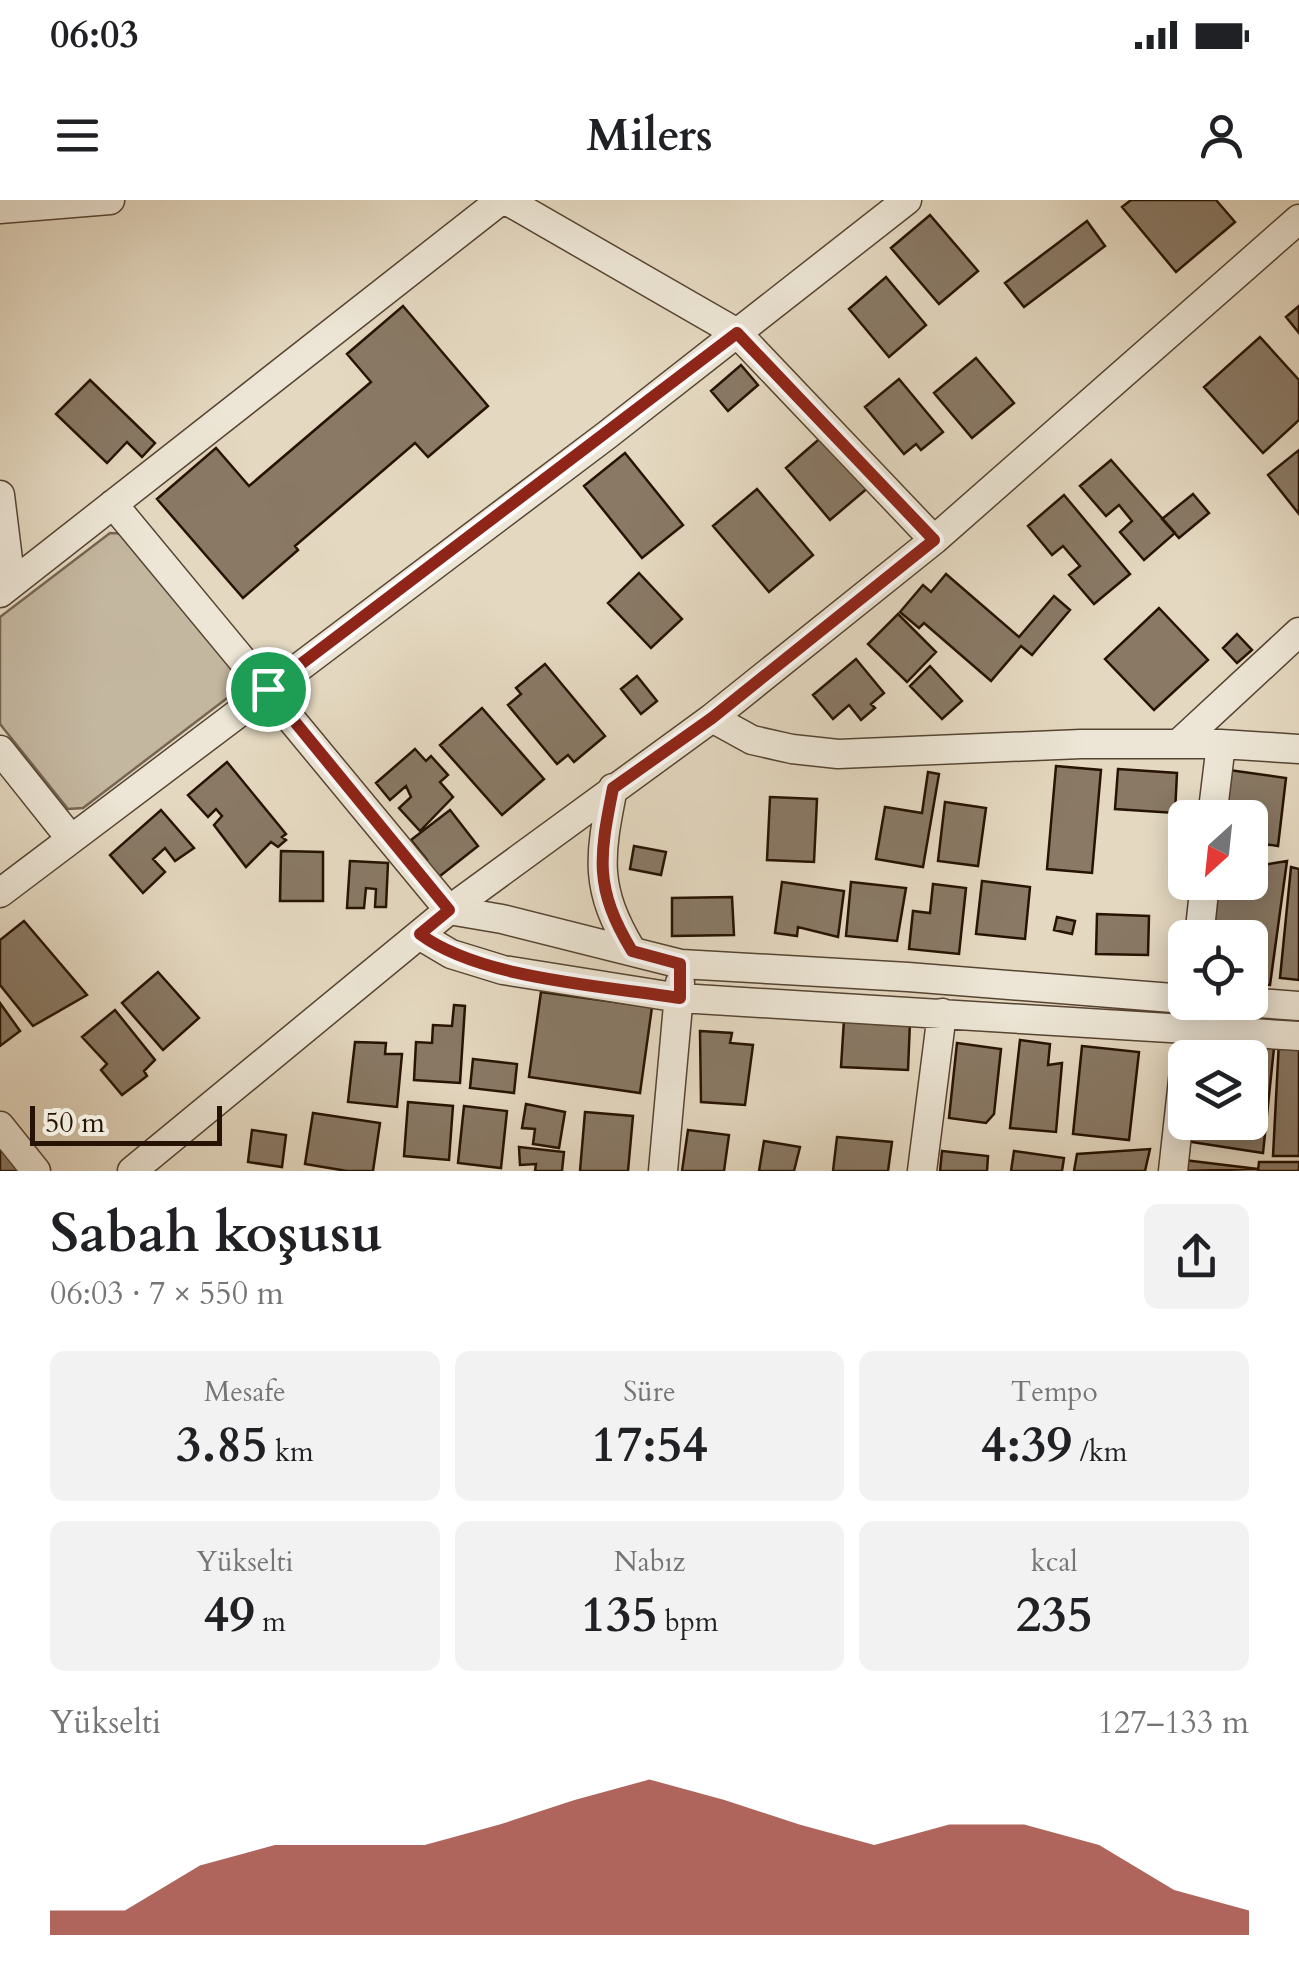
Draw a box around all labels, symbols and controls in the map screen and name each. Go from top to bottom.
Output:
text: 06:03 [50,9,139,61]
text: Milers [586,105,713,166]
icon: menu [50,108,105,163]
icon: person [1194,108,1249,163]
pin [226,647,311,732]
icon: arrive [241,662,296,717]
north arrow [1168,800,1268,900]
map controls [1168,800,1268,1140]
button: locate [1168,920,1268,1020]
button: layers [1168,1040,1268,1140]
scale bar [30,1101,222,1146]
text: 50 m [45,1104,105,1142]
text: Sabah koşusu [50,1197,383,1271]
button: share [1144,1204,1249,1309]
text: 06:03 · 7 × 550 m [50,1272,284,1316]
text: Mesafe [204,1373,286,1411]
text: Süre [623,1373,676,1411]
text: Tempo [1011,1373,1098,1411]
text: 3.85 [176,1411,267,1479]
text: 17:54 [591,1411,708,1479]
text: 4:39 [981,1411,1072,1479]
text: km [267,1433,314,1471]
text: /km [1072,1433,1127,1471]
text: Yükselti [196,1543,293,1581]
text: Nabız [614,1543,685,1581]
text: kcal [1031,1543,1078,1581]
text: 49 [204,1581,255,1649]
text: 135 [581,1581,657,1649]
text: 235 [1016,1581,1093,1649]
text: m [255,1603,286,1641]
text: bpm [657,1603,718,1641]
text: Yükselti [50,1701,161,1745]
text: 127–133 m [1097,1701,1249,1745]

